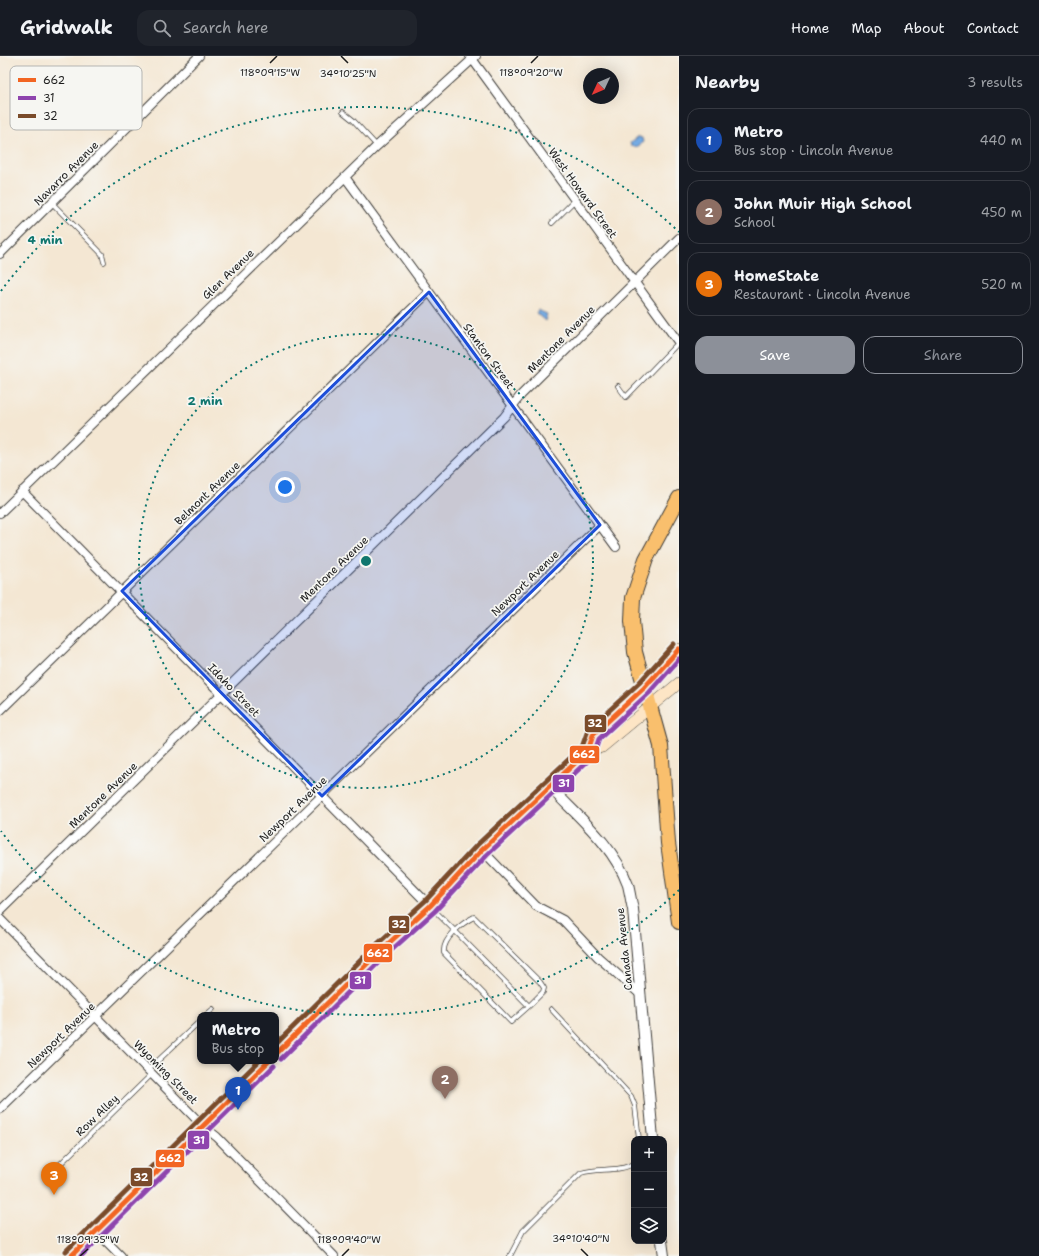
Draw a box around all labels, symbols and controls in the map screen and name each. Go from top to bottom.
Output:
search box [137,10,417,46]
text: Gridwalk [20,15,113,40]
icon: search [151,17,173,39]
text: Search here [183,18,269,38]
text: Home [791,19,830,37]
text: Map [852,19,882,37]
text: About [904,19,945,37]
text: Contact [967,19,1019,37]
legend [10,66,142,130]
text: 118°09'15"W [240,66,300,79]
text: 118°09'20"W [499,66,563,79]
text: 34°10'25"N [320,67,376,80]
north arrow [583,68,619,104]
text: Nearby [695,71,760,93]
text: 662 [43,73,65,88]
text: 3 results [967,74,1023,91]
text: 31 [43,91,55,106]
text: 32 [43,109,58,124]
text: Metro [734,122,783,142]
text: 1 [706,132,712,149]
text: 440 m [980,132,1022,149]
street label: Navarro Avenue [31,138,102,209]
text: Bus stop · Lincoln Avenue [734,142,893,159]
street label: West Howard Street [545,145,621,242]
text: John Muir High School [734,194,912,214]
text: 2 [704,204,714,221]
text: 450 m [981,204,1022,221]
text: School [734,214,775,231]
text: 4 min [28,232,63,248]
street label: Glen Avenue [199,246,258,303]
text: HomeState [734,266,819,286]
text: 3 [704,276,714,293]
text: 520 m [981,276,1022,293]
text: Restaurant · Lincoln Avenue [734,286,911,303]
street label: Mentone Avenue [524,302,598,376]
street label: Stanton Street [460,320,518,392]
button: Save [695,336,855,374]
button: Share [863,336,1023,374]
text: 2 min [188,393,223,409]
street label: Belmont Avenue [171,458,243,529]
your location [275,477,295,497]
street label: Mentone Avenue [297,533,372,606]
street label: Newport Avenue [488,547,563,620]
centre of rings [359,554,373,568]
street label: Idaho Street [204,660,263,720]
line badge: 32 [584,714,607,733]
text: 32 [587,716,603,731]
line badge: 662 [569,745,600,764]
text: 662 [573,747,596,762]
street label: Mentone Avenue [66,759,141,832]
street label: Newport Avenue [256,773,331,846]
line badge: 31 [552,774,575,793]
text: 31 [558,776,570,791]
street label: Canada Avenue [613,907,636,991]
line badge: 32 [388,915,410,934]
text: 32 [391,917,407,932]
line badge: 662 [363,943,393,963]
text: 662 [367,946,390,961]
line badge: 31 [349,971,372,990]
text: 31 [354,973,366,988]
street label: Newport Avenue [24,999,99,1072]
popup [197,1012,279,1064]
text: Metro [212,1020,261,1040]
street label: Wyoming Street [130,1037,201,1108]
text: Bus stop [212,1040,264,1057]
pin: 2 [432,1066,458,1099]
pin: 1 [225,1077,251,1110]
street label: Row Alley [73,1091,122,1140]
line badge: 31 [187,1130,210,1150]
text: 31 [193,1133,205,1148]
map controls [631,1136,667,1244]
button: + [631,1136,667,1172]
line badge: 662 [155,1149,185,1168]
text: 662 [159,1151,182,1166]
pin: 3 [41,1162,67,1195]
line badge: 32 [130,1167,153,1187]
text: 32 [133,1170,149,1185]
button: − [631,1172,667,1208]
button: layers [631,1208,667,1244]
text: 34°10'40"N [552,1232,610,1245]
text: 118°09'35"W [57,1233,120,1246]
text: 118°09'40"W [317,1233,381,1246]

